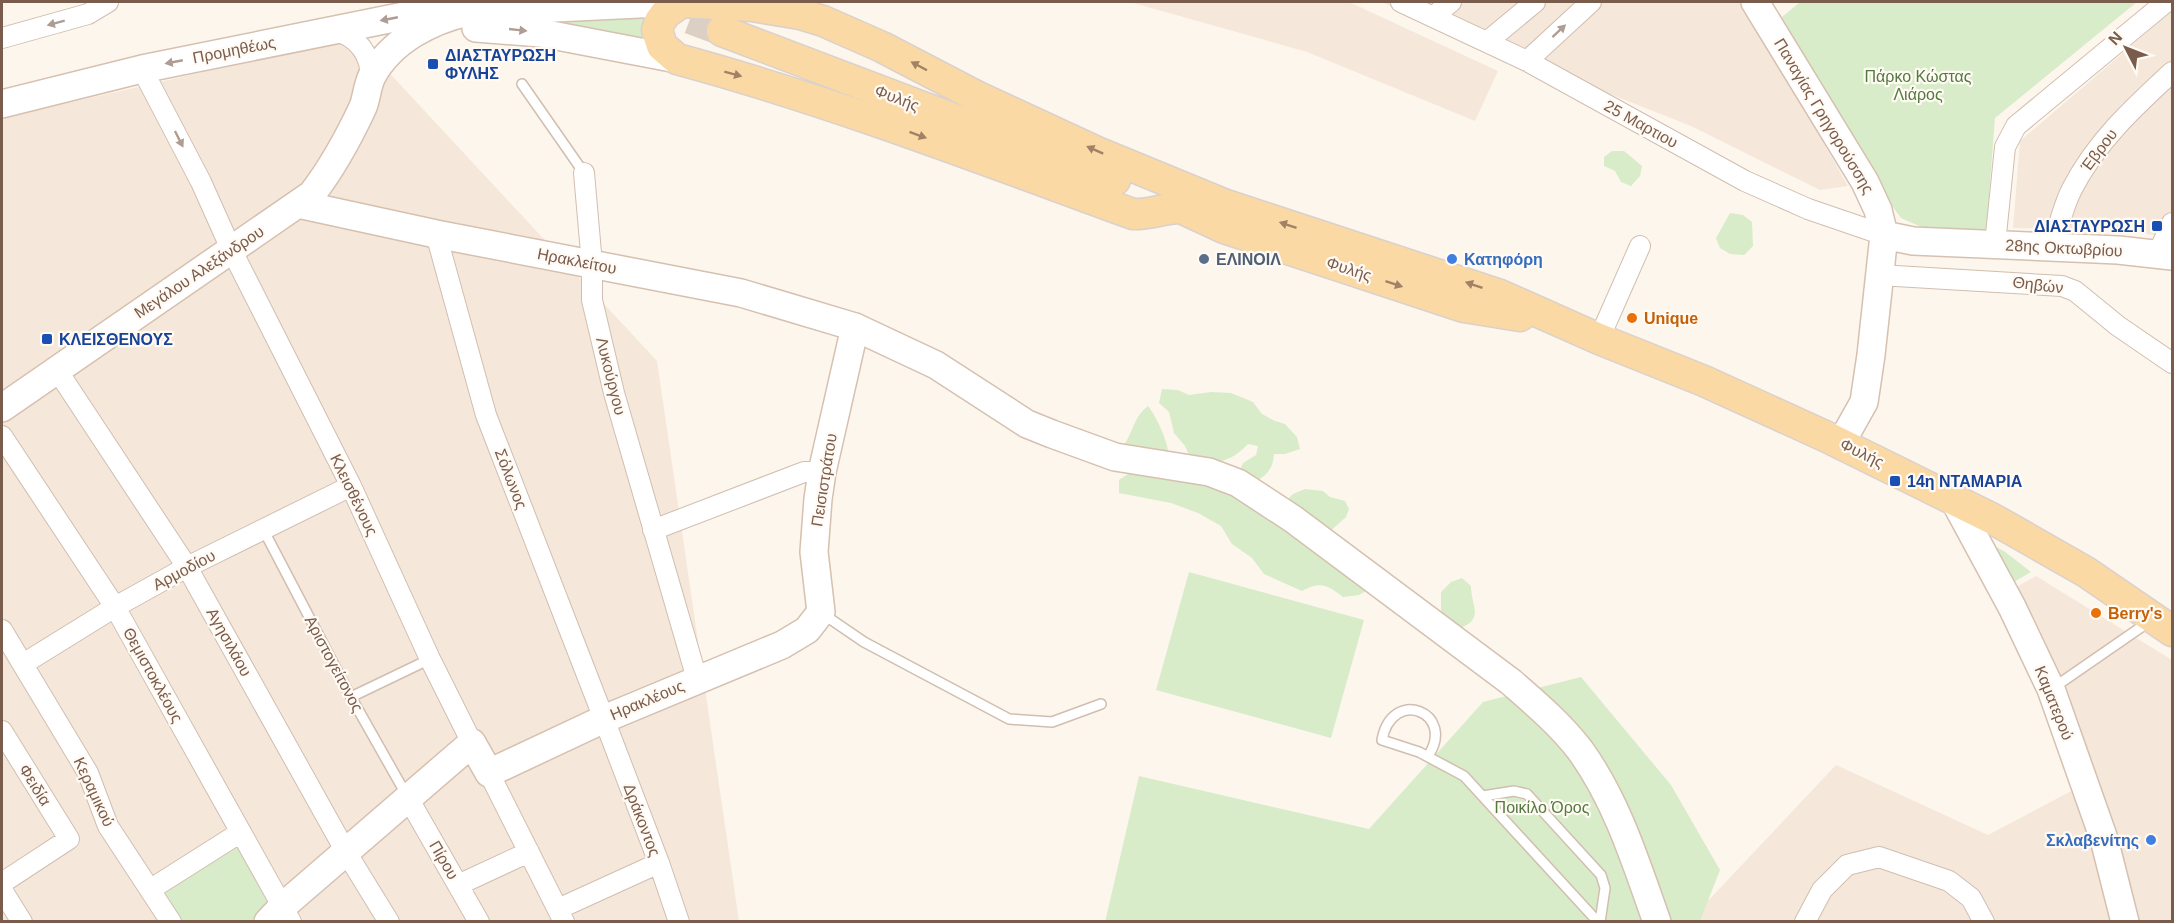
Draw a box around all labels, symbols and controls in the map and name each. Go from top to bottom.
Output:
one-way arrow [380,15,399,24]
one-way arrow [47,18,65,28]
north arrow [2096,18,2156,78]
one-way arrow [508,25,527,35]
one-way arrow [1551,25,1566,38]
text: N [2105,28,2125,48]
street label: Προμηθέως [191,34,277,66]
street label: Παναγίας Γρηγορούσσης [1771,35,1877,197]
place label: ΔΙΑΣΤΑΥΡΩΣΗ ΦΥΛΗΣ [445,47,556,82]
marker: ΔΙΑΣΤΑΥΡΩΣΗ ΦΥΛΗΣ [426,57,440,71]
one-way arrow [164,58,183,67]
one-way arrow [910,61,927,71]
park label: Πάρκο Κώστας Λιάρος [1865,68,1972,103]
one-way arrow [725,70,743,79]
street label: Φυλής [872,82,922,114]
street label: 25 Μαρτιου [1601,97,1681,151]
street label: Έβρου [2077,126,2120,175]
one-way arrow [174,131,184,148]
one-way arrow [910,131,928,141]
one-way arrow [1086,146,1103,155]
place label: ΔΙΑΣΤΑΥΡΩΣΗ [2034,218,2145,235]
marker: ΔΙΑΣΤΑΥΡΩΣΗ [2150,219,2164,233]
one-way arrow [1279,220,1297,229]
street label: Μεγάλου Αλεξάνδρου [131,222,267,322]
street label: 28ης Οκτωβρίου [2005,236,2123,260]
street label: Ηρακλείτου [536,245,618,277]
place label: ΕΛΙΝΟΙΛ [1216,251,1281,268]
place label: Κατηφόρη [1464,251,1543,268]
marker: ΕΛΙΝΟΙΛ [1197,252,1211,266]
marker: Κατηφόρη [1445,252,1459,266]
street label: Φυλής [1324,254,1374,284]
street label: Θηβών [2012,273,2064,297]
one-way arrow [1385,279,1403,289]
one-way arrow [1465,280,1483,290]
place label: Unique [1644,310,1698,327]
marker: Unique [1625,311,1639,325]
place label: ΚΛΕΙΣΘΕΝΟΥΣ [59,331,173,348]
marker: ΚΛΕΙΣΘΕΝΟΥΣ [40,332,54,346]
street label: Λυκούργου [593,335,629,417]
street label: Πεισιστράτου [808,432,840,528]
street label: Φυλής [1838,435,1887,471]
street label: Σόλωνος [492,446,530,512]
street label: Κλεισθένους [327,451,381,539]
place label: 14η ΝΤΑΜΑΡΙΑ [1907,473,2023,490]
marker: 14η ΝΤΑΜΑΡΙΑ [1888,474,1902,488]
street label: Αρμοδίου [150,547,218,593]
street label: Αγησιλάου [203,605,255,679]
place label: Berry's [2108,605,2163,622]
marker: Berry's [2089,606,2103,620]
street label: Αριστογείτονος [301,613,367,715]
street label: Θεμιστοκλέους [120,625,186,726]
street label: Καματερού [2031,663,2077,743]
street label: Ηρακλέους [608,677,687,723]
street label: Κεραμικού [71,755,117,829]
street label: Φειδία [16,761,54,809]
street label: Δράκοντος [620,781,664,859]
park label: Ποικίλο Όρος [1495,799,1590,816]
place label: Σκλαβενίτης [2046,832,2139,850]
marker: Σκλαβενίτης [2144,833,2158,847]
street label: Πίρου [426,838,462,882]

